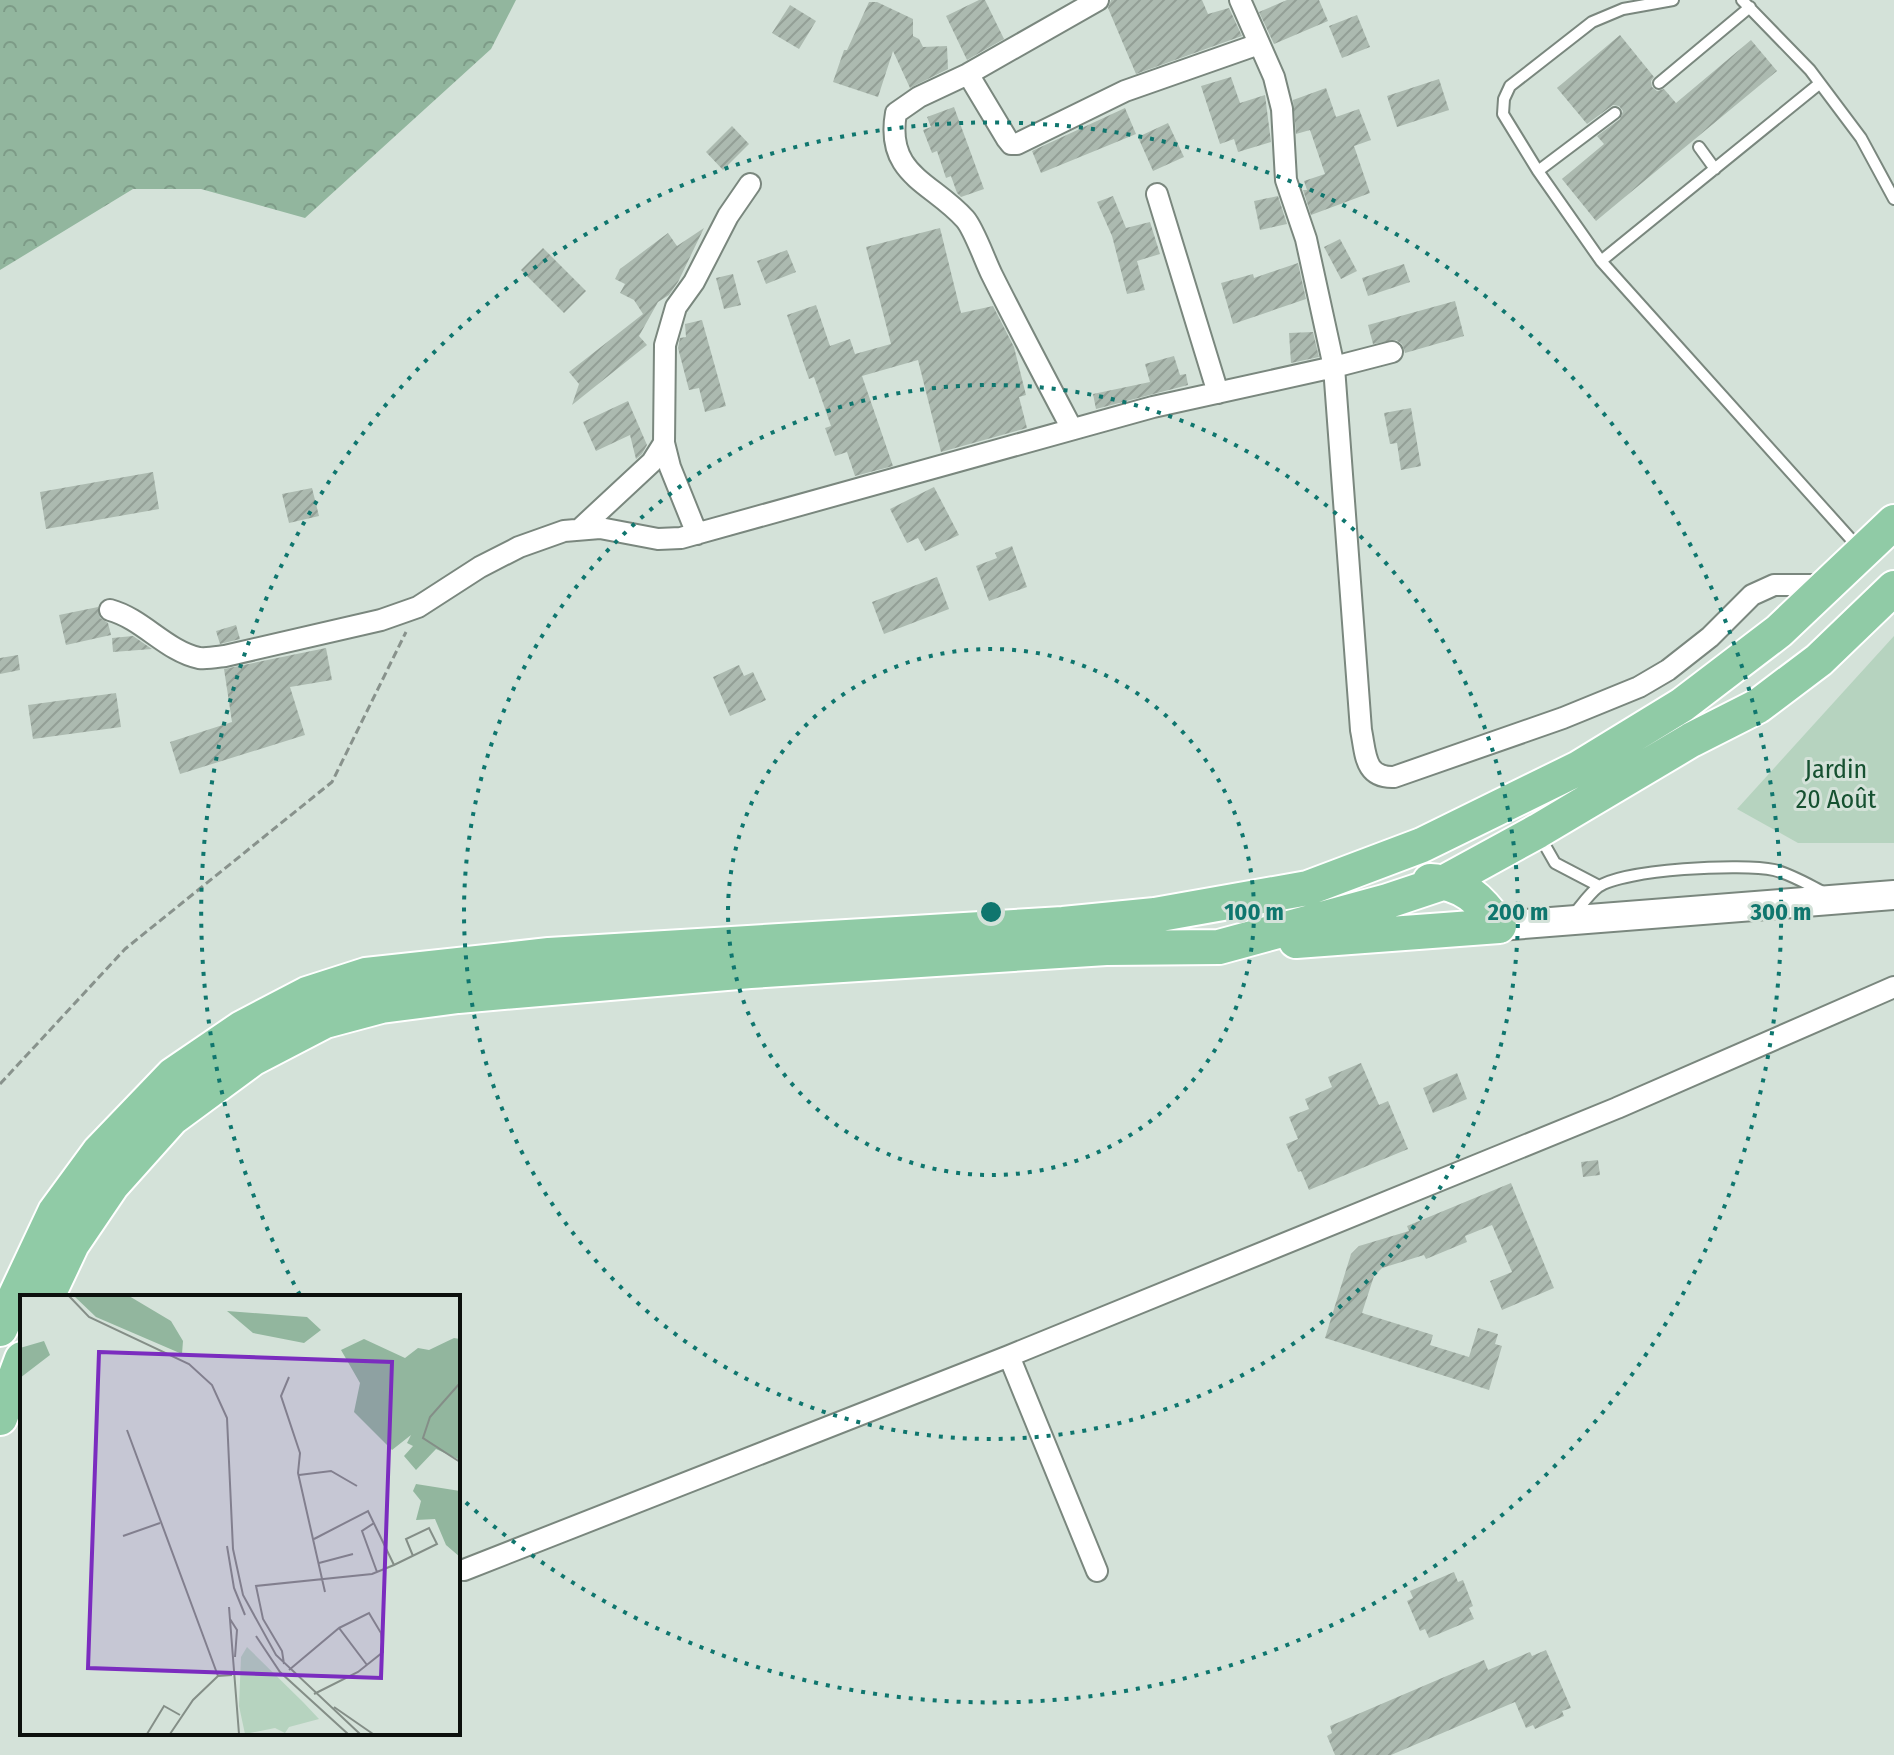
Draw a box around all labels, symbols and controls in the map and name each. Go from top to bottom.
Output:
park label: Jardin 20 Août [1796,754,1877,815]
centre of rings [977,898,1005,926]
text: 100 m [1224,898,1284,926]
text: 200 m [1487,898,1548,926]
text: 300 m [1750,898,1811,926]
inset map [20,1295,460,1735]

